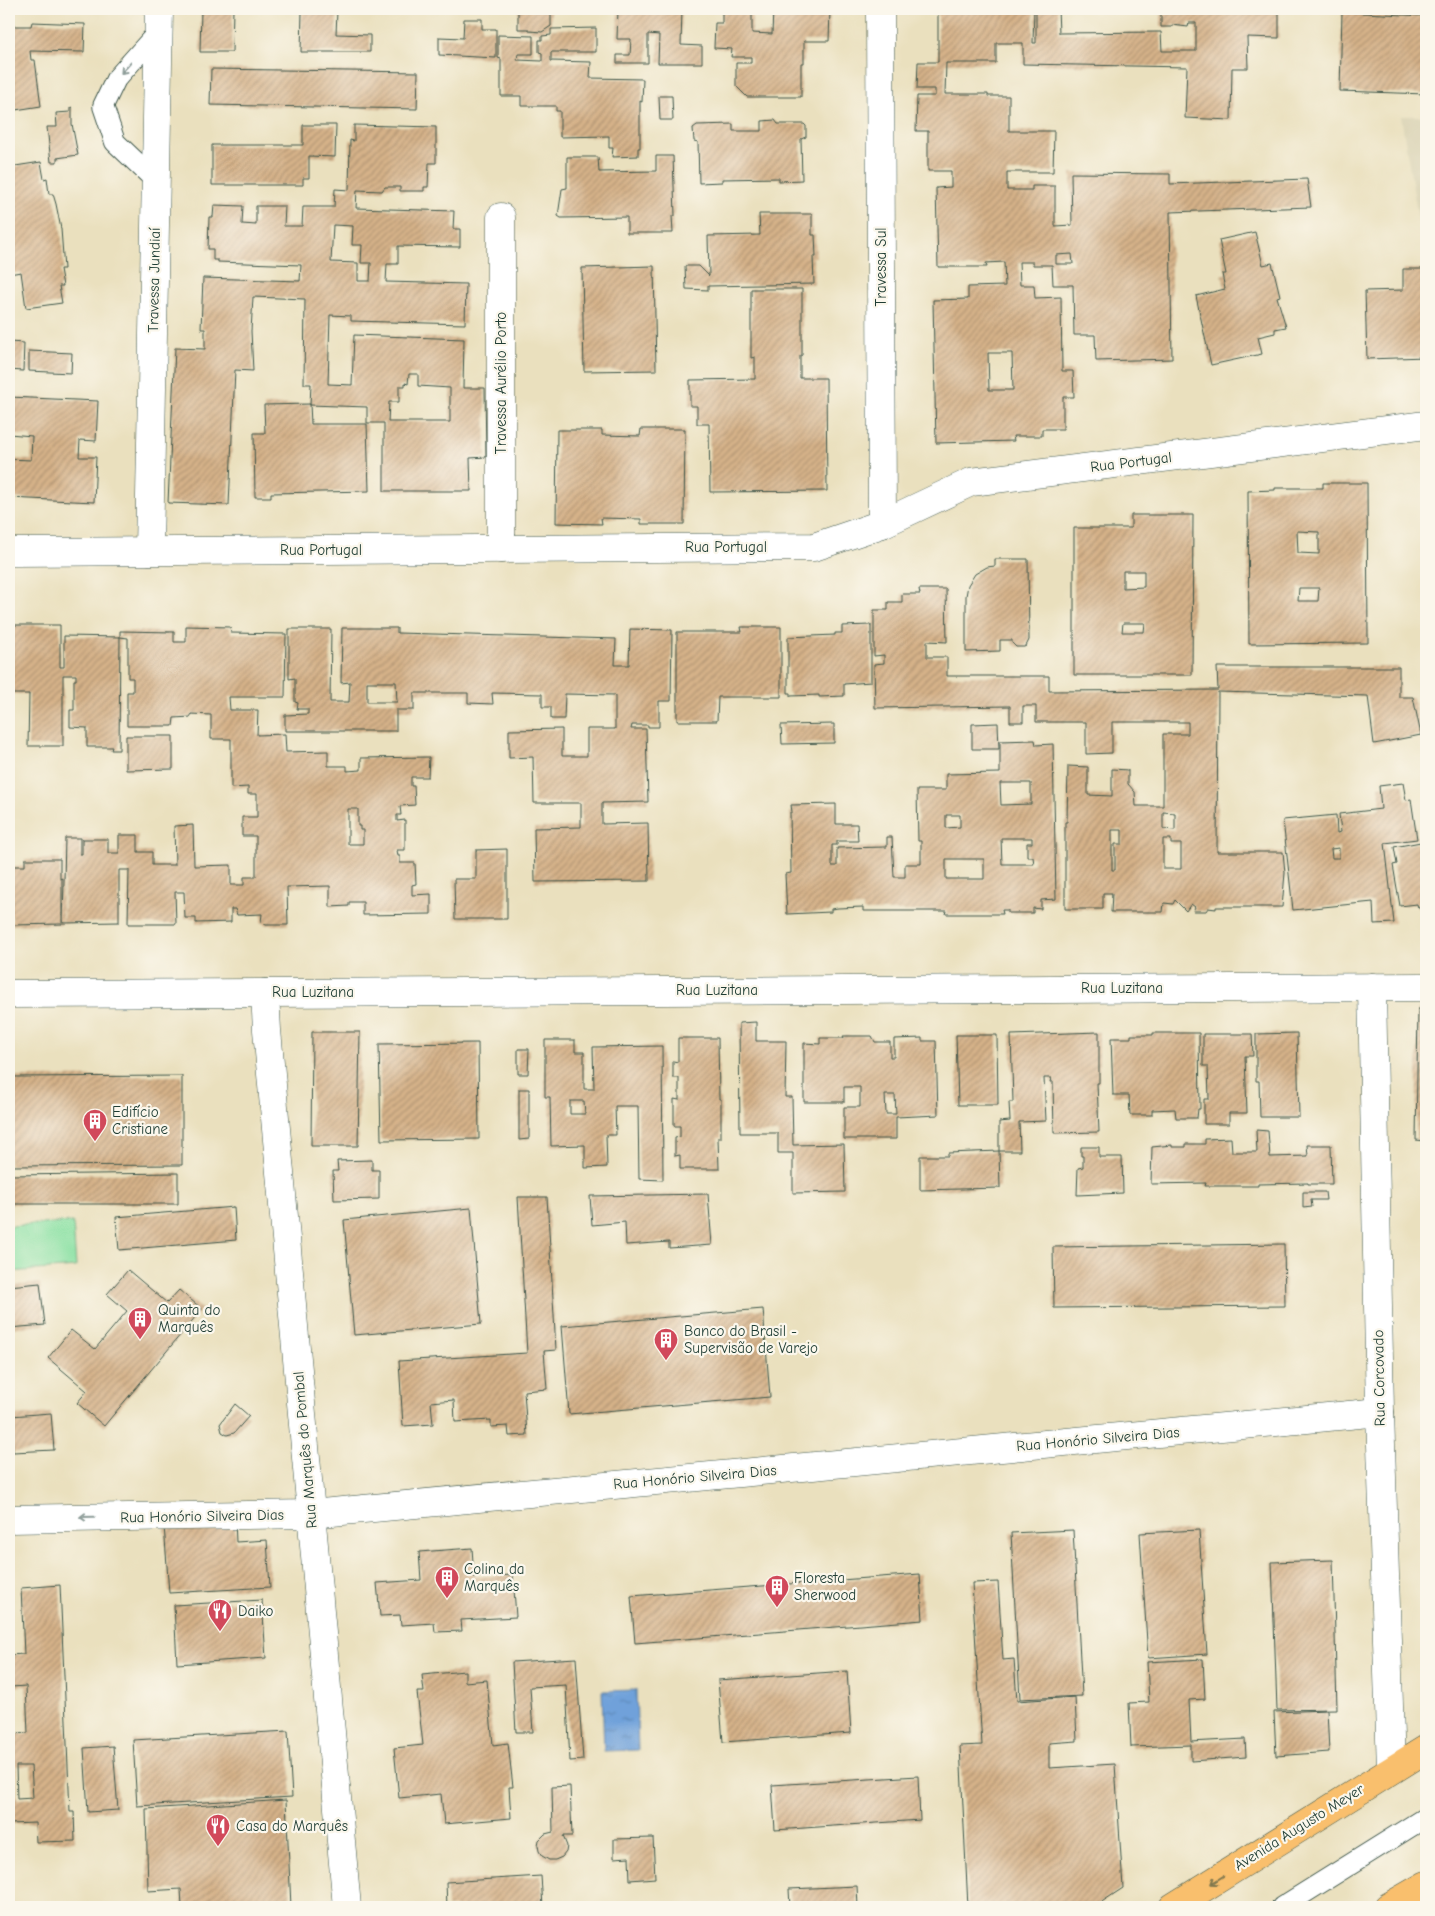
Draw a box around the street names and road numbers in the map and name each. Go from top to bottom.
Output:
street label: Travessa Jundiaí [144,227,164,333]
street label: Travessa Sul [872,227,890,307]
street label: Travessa Aurélio Porto [492,312,510,454]
street label: Rua Portugal [1089,448,1173,476]
street label: Rua Portugal [685,538,767,556]
street label: Rua Portugal [280,541,362,559]
street label: Rua Luzitana [1081,979,1163,997]
street label: Rua Luzitana [676,981,758,999]
street label: Rua Luzitana [272,983,354,1001]
street label: Rua Corcovado [1369,1329,1389,1426]
street label: Rua Marquês do Pombal [289,1371,321,1529]
street label: Rua Honório Silveira Dias [1016,1423,1180,1455]
street label: Rua Honório Silveira Dias [613,1461,777,1493]
street label: Rua Honório Silveira Dias [120,1506,284,1526]
street label: Avenida Augusto Meyer [1231,1780,1367,1874]

